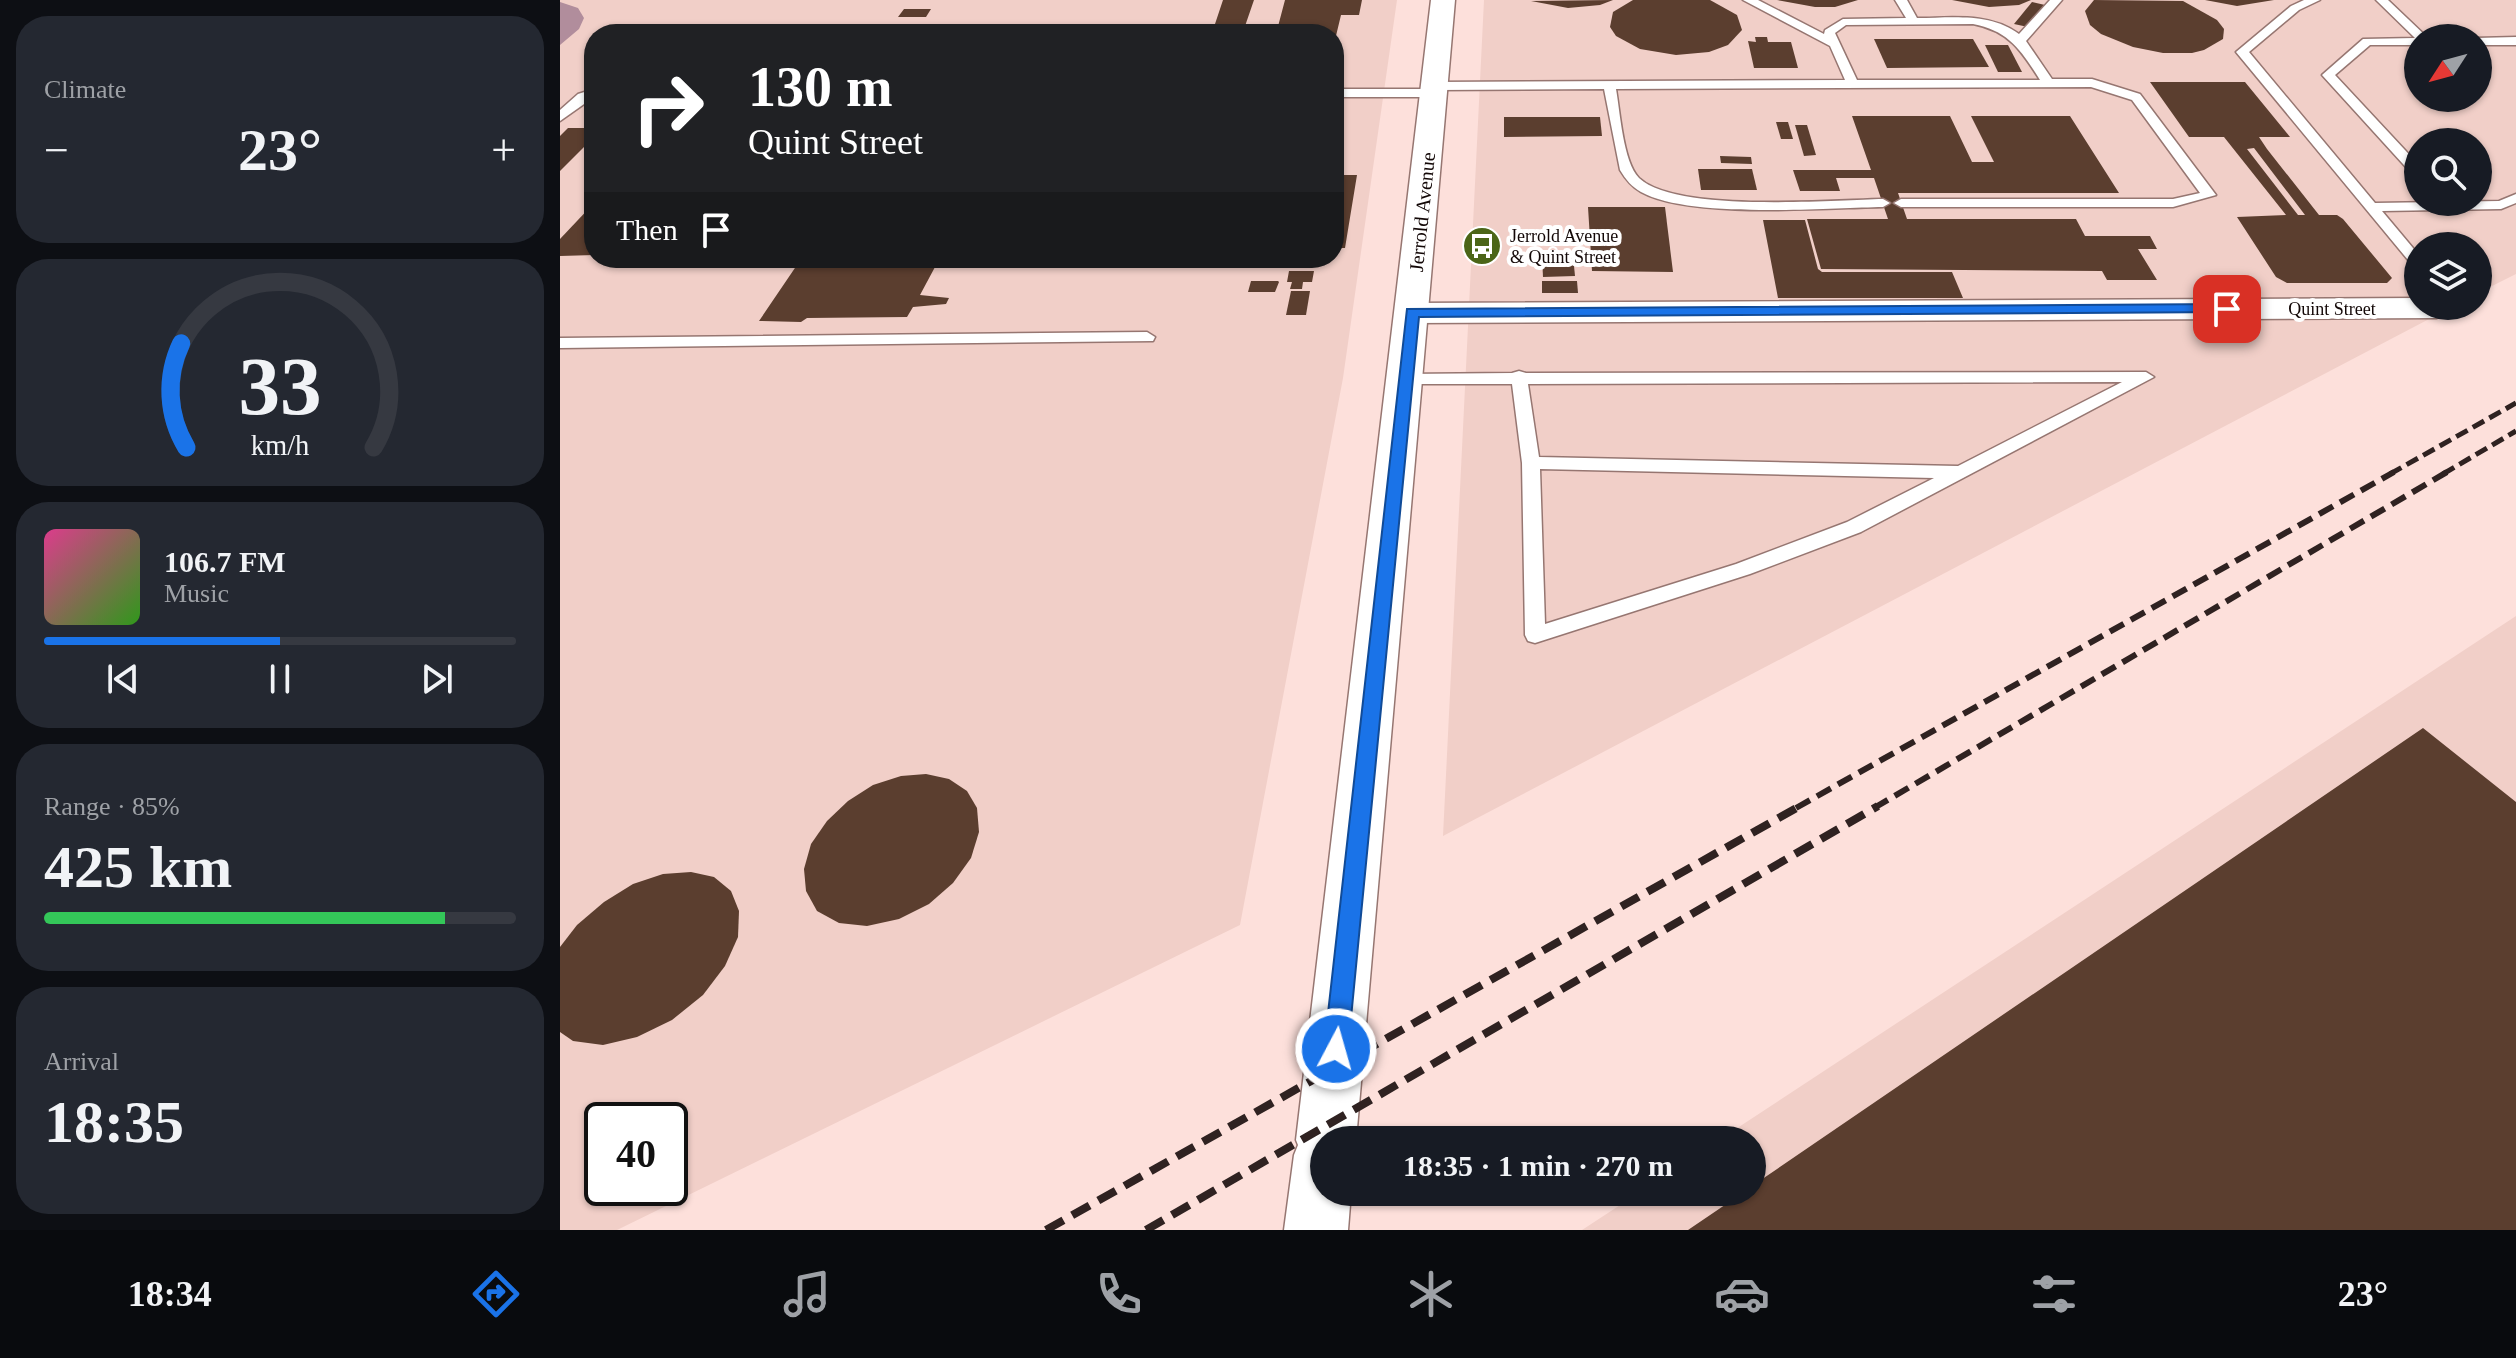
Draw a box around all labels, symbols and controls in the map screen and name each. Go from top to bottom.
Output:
north arrow [2404,24,2492,112]
map controls [2404,24,2492,320]
icon: right [616,56,720,160]
text: 130 m [748,56,893,118]
text: Climate [44,75,126,104]
text: 23° [238,117,322,183]
text: Quint Street [748,122,923,162]
text: − [44,126,69,175]
text: + [491,126,516,175]
button: search [2404,128,2492,216]
street label: Jerrold Avenue [1405,151,1439,273]
icon: arrive [694,208,738,252]
text: Then [616,213,678,246]
bus stop icon: Jerrold Avenue & Quint Street [1461,225,1503,267]
place label: Jerrold Avenue & Quint Street [1510,226,1618,267]
button: layers [2404,232,2492,320]
pin [2193,275,2261,343]
icon: arrive [2205,287,2249,331]
street label: Quint Street [2288,299,2376,319]
text: 33 [238,340,322,432]
text: km/h [251,430,309,461]
text: 106.7 FM [164,545,286,578]
text: Music [164,579,229,608]
icon: previous [101,657,145,701]
icon: pause [258,657,302,701]
icon: next [415,657,459,701]
text: Range · 85% [44,792,180,821]
text: 425 km [44,834,232,900]
position arrow [1294,1007,1378,1091]
text: Arrival [44,1047,119,1076]
text: 18:35 [44,1089,184,1155]
speed limit sign: 40 [584,1102,688,1206]
text: 18:35 · 1 min · 270 m [1403,1149,1673,1182]
icon: directions [468,1266,524,1322]
icon: music [779,1266,835,1322]
icon: phone [1091,1266,1147,1322]
icon: climate [1403,1266,1459,1322]
icon: car [1714,1266,1770,1322]
icon: filters [2026,1266,2082,1322]
text: 18:34 [128,1274,212,1314]
text: 23° [2338,1274,2388,1314]

